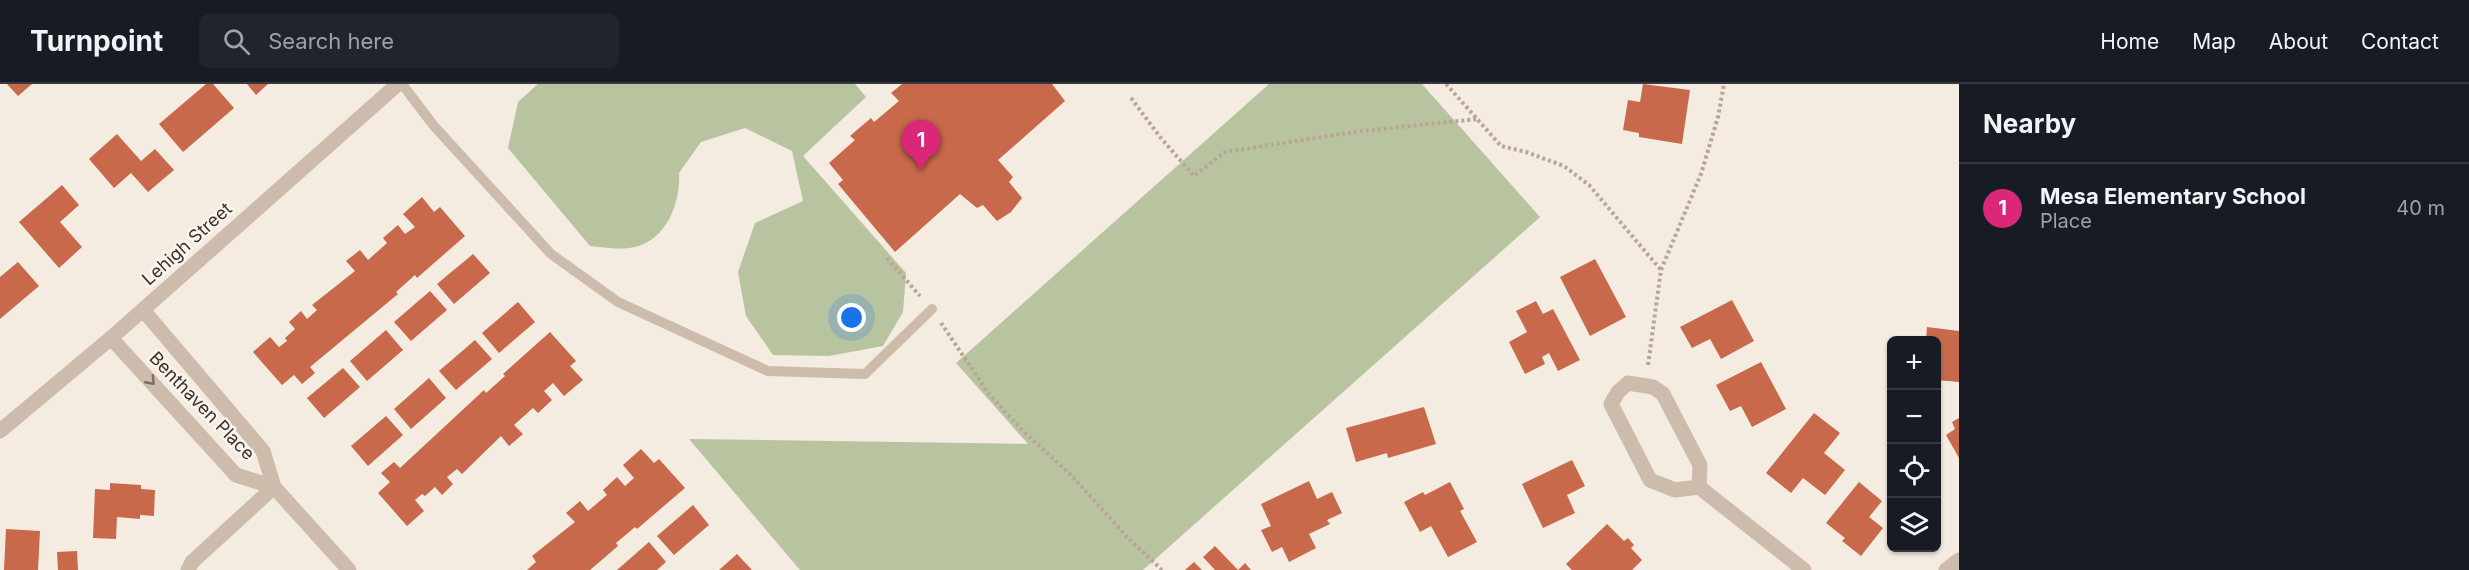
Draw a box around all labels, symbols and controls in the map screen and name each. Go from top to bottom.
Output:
search box [199,14,619,68]
text: Turnpoint [30,24,163,58]
icon: search [220,25,253,58]
text: Search here [268,28,394,54]
text: Home [2100,29,2159,54]
text: Map [2192,29,2236,54]
text: About [2269,29,2328,54]
text: Contact [2361,29,2439,54]
text: Nearby [1983,108,2076,139]
pin: 1 [902,120,940,170]
text: Mesa Elementary School [2040,183,2306,209]
text: 1 [1998,196,2007,220]
text: 40 m [2396,196,2445,220]
street label: Lehigh Street [138,198,236,289]
text: Place [2040,209,2092,233]
your location [837,303,866,332]
map controls [1887,336,1941,552]
button: + [1887,336,1941,390]
street label: Benthaven Place [145,347,259,464]
one-way arrow [144,374,155,385]
button: − [1887,390,1941,444]
button: locate [1887,444,1941,498]
button: layers [1887,498,1941,552]

